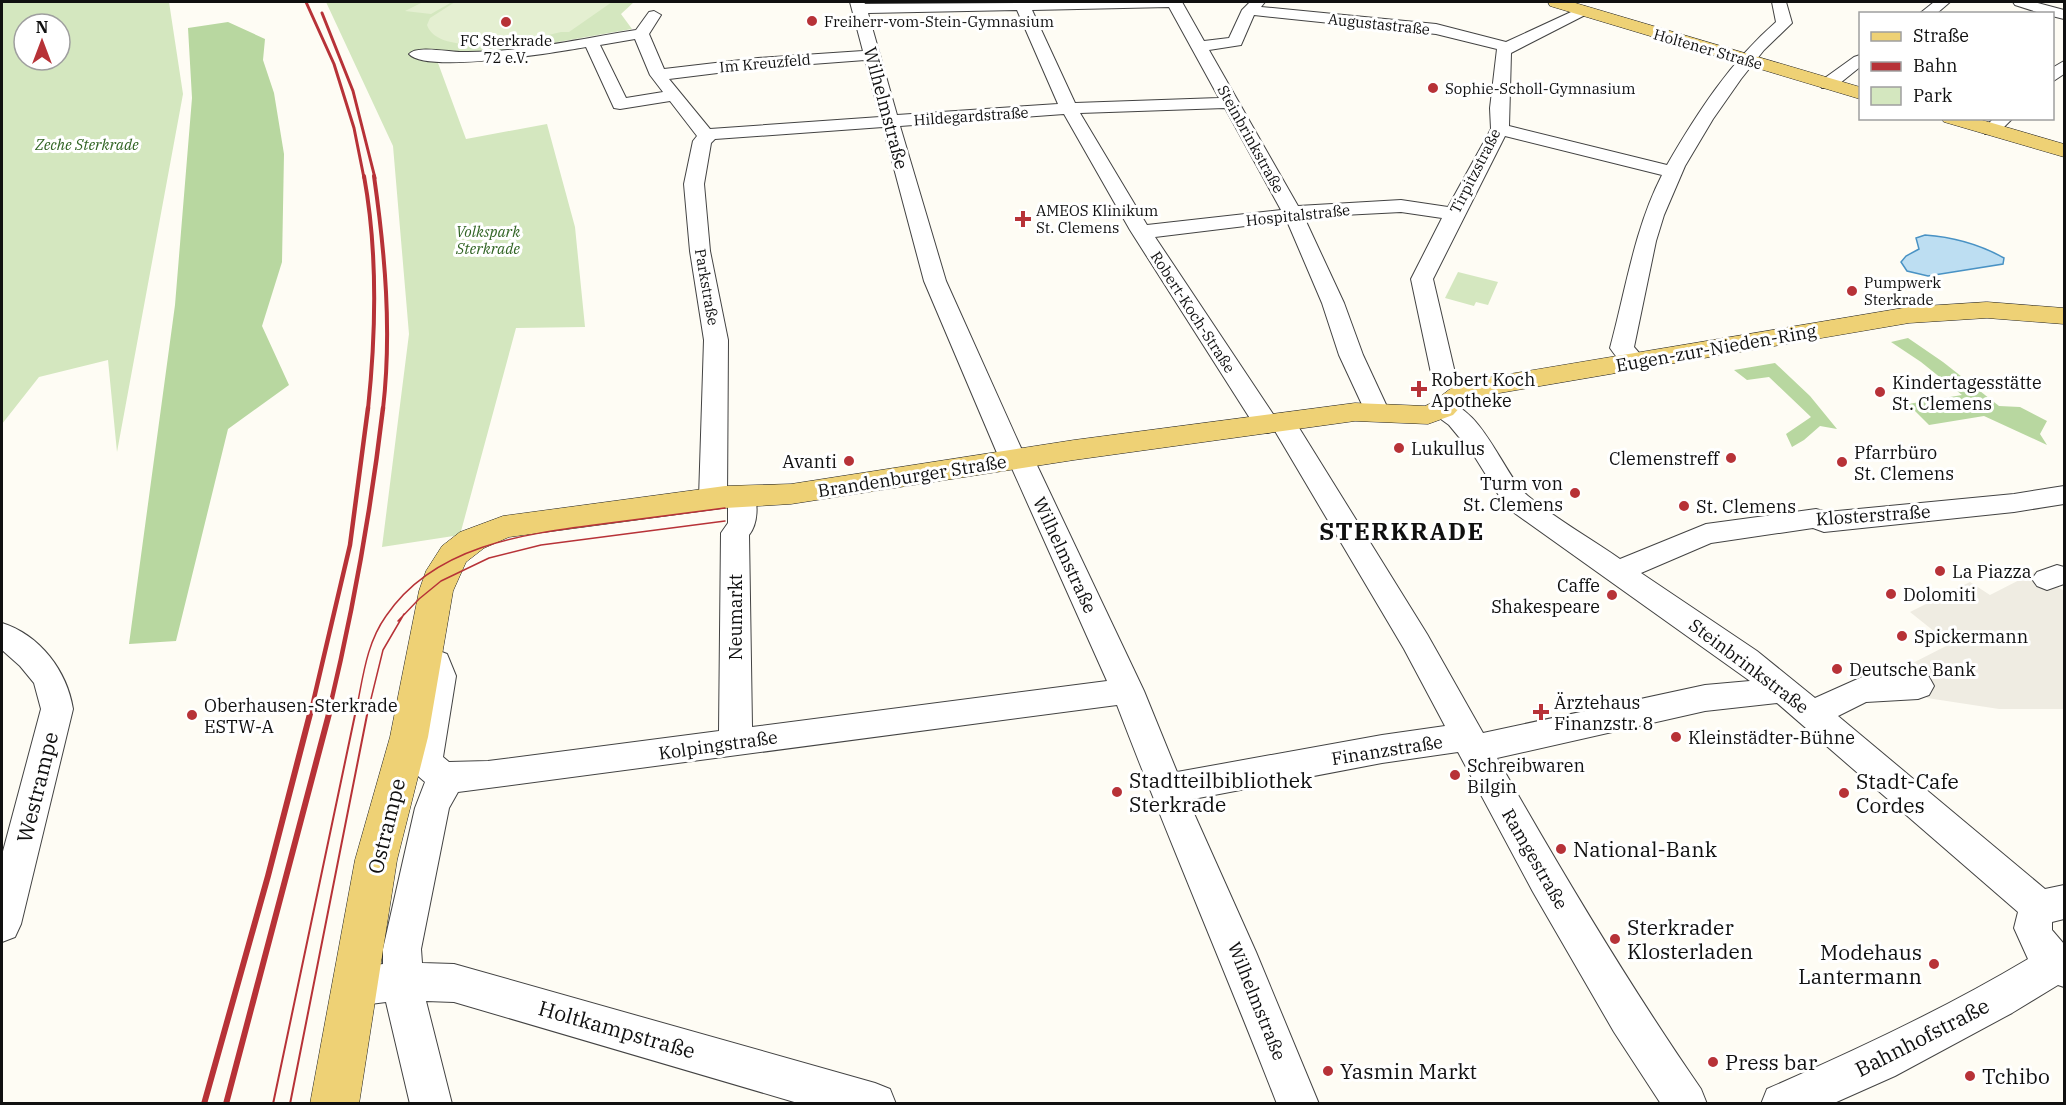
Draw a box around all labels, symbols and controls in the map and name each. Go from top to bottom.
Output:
street label: Augustastraße [1327,9,1431,39]
north arrow [12,12,72,72]
place label: Freiherr-vom-Stein-Gymnasium [824,12,1054,31]
legend [1859,12,2054,120]
marker: Freiherr-vom-Stein-Gymnasium [805,14,819,28]
marker: FC Sterkrade 72 e.V. [499,15,513,29]
text: N [36,17,48,37]
street label: Holtener Straße [1651,24,1765,74]
text: Straße [1913,24,1969,47]
place label: FC Sterkrade 72 e.V. [460,31,552,67]
street label: Wilhelmstraße [859,44,913,172]
street label: Im Kreuzfeld [718,50,812,76]
text: Bahn [1913,54,1958,77]
place label: Sophie-Scholl-Gymnasium [1445,79,1635,98]
marker: Sophie-Scholl-Gymnasium [1426,81,1440,95]
street label: Steinbrinkstraße [1214,82,1288,196]
text: Park [1913,84,1953,107]
street label: Hildegardstraße [913,103,1029,129]
street label: Tirpitzstraße [1445,125,1505,217]
park label: Zeche Sterkrade [34,135,139,154]
street label: Hospitalstraße [1245,200,1351,230]
place label: AMEOS Klinikum St. Clemens [1036,201,1158,237]
marker: AMEOS Klinikum St. Clemens [1014,210,1032,228]
park label: Volkspark Sterkrade [455,222,520,258]
street label: Parkstraße [691,247,723,327]
street label: Robert-Koch-Straße [1147,248,1239,376]
place label: Pumpwerk Sterkrade [1864,273,1941,309]
marker: Pumpwerk Sterkrade [1845,284,1859,298]
street label: Eugen-zur-Nieden-Ring [1614,319,1818,377]
place label: Robert Koch Apotheke [1431,368,1535,412]
place label: Kindertagesstätte St. Clemens [1892,371,2042,415]
marker: Robert Koch Apotheke [1412,382,1426,396]
marker: Kindertagesstätte St. Clemens [1873,385,1887,399]
place label: Lukullus [1411,437,1485,460]
marker: Lukullus [1392,441,1406,455]
place label: Pfarrbüro St. Clemens [1854,441,1954,485]
place label: Clemenstreff [1609,447,1721,470]
place label: Avanti [782,450,837,473]
street label: Brandenburger Straße [816,450,1008,502]
marker: Clemenstreff [1724,451,1738,465]
marker: Avanti [842,454,856,468]
marker: Pfarrbüro St. Clemens [1835,455,1849,469]
place label: Turm von St. Clemens [1463,472,1563,516]
marker: Turm von St. Clemens [1568,486,1582,500]
street label: Wilhelmstraße [1028,493,1102,617]
place label: St. Clemens [1696,495,1796,518]
marker: St. Clemens [1677,499,1691,513]
street label: Klosterstraße [1815,500,1931,530]
district label: STERKRADE [1319,515,1485,547]
place label: La Piazza [1952,560,2032,583]
marker: La Piazza [1933,564,1947,578]
street label: Neumarkt [724,574,747,660]
place label: Caffe Shakespeare [1491,574,1600,618]
place label: Dolomiti [1903,583,1977,606]
marker: Dolomiti [1884,587,1898,601]
marker: Caffe Shakespeare [1605,588,1619,602]
street label: Steinbrinkstraße [1685,613,1813,719]
place label: Spickermann [1914,625,2028,648]
marker: Spickermann [1895,629,1909,643]
place label: Deutsche Bank [1849,658,1976,681]
marker: Deutsche Bank [1830,662,1844,676]
place label: Ärztehaus Finanzstr. 8 [1554,691,1653,735]
place label: Oberhausen-Sterkrade ESTW-A [204,694,398,738]
marker: Ärztehaus Finanzstr. 8 [1532,703,1550,721]
marker: Oberhausen-Sterkrade ESTW-A [185,708,199,722]
street label: Kolpingstraße [657,725,779,765]
place label: Kleinstädter-Bühne [1688,726,1855,749]
street label: Westrampe [10,729,64,845]
street label: Finanzstraße [1330,730,1444,770]
marker: Kleinstädter-Bühne [1669,730,1683,744]
place label: Schreibwaren Bilgin [1467,754,1585,798]
place label: Stadtteilbibliothek Sterkrade [1129,766,1313,818]
place label: Stadt-Cafe Cordes [1856,767,1959,819]
marker: Schreibwaren Bilgin [1448,768,1462,782]
street label: Ostrampe [361,775,411,877]
marker: Stadtteilbibliothek Sterkrade [1110,785,1124,799]
marker: Stadt-Cafe Cordes [1837,786,1851,800]
street label: Ramgestraße [1497,805,1573,913]
place label: National-Bank [1573,835,1718,863]
marker: National-Bank [1554,842,1568,856]
place label: Sterkrader Klosterladen [1627,913,1753,965]
marker: Sterkrader Klosterladen [1608,932,1622,946]
street label: Wilhelmstraße [1223,938,1291,1064]
place label: Modehaus Lantermann [1798,938,1922,990]
marker: Modehaus Lantermann [1927,957,1941,971]
street label: Bahnhofstraße [1850,991,1994,1083]
street label: Holtkampstraße [535,993,699,1065]
place label: Press bar [1725,1048,1818,1076]
marker: Press bar [1706,1055,1720,1069]
place label: Yasmin Markt [1340,1057,1477,1085]
place label: Tchibo [1982,1062,2050,1090]
marker: Yasmin Markt [1321,1064,1335,1078]
marker: Tchibo [1963,1069,1977,1083]

